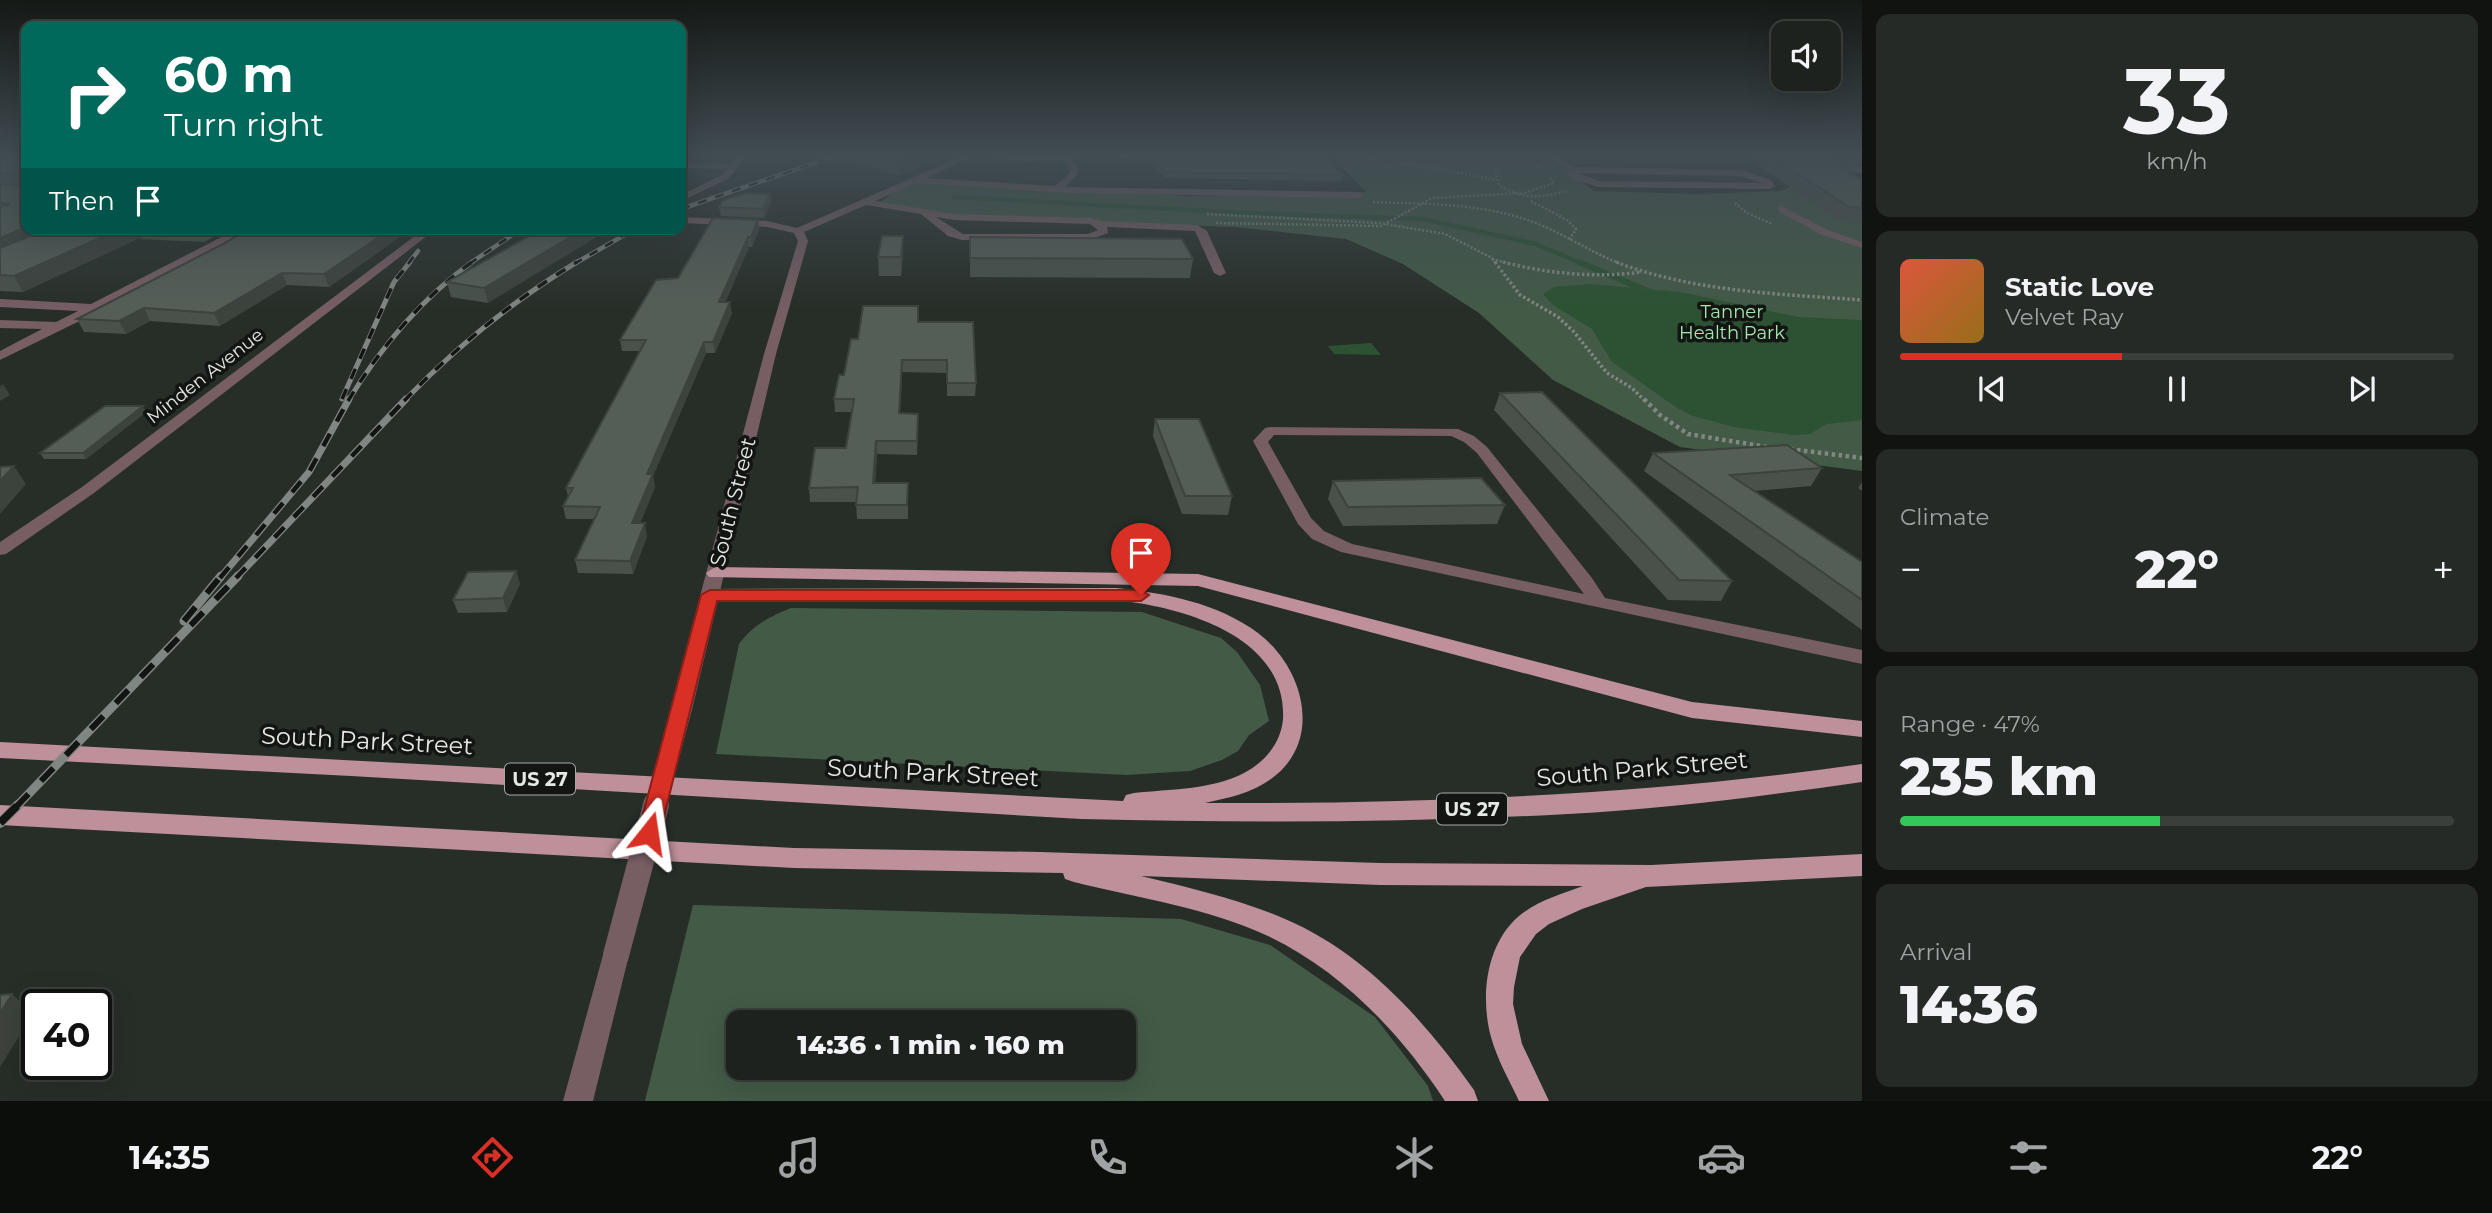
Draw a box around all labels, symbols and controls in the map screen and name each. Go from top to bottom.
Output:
map controls [1771,21,1841,91]
button: sound [1771,21,1841,91]
text: 60 m [164,45,294,104]
text: 33 [2123,46,2231,157]
icon: right [49,49,140,140]
text: Turn right [164,105,324,144]
text: km/h [2146,147,2208,175]
icon: arrive [129,182,167,220]
text: Then [49,185,115,217]
text: Static Love [2005,271,2154,303]
park label: Tanner Health Park [1679,301,1785,344]
text: Velvet Ray [2005,303,2123,331]
street label: Minden Avenue [142,324,268,428]
icon: previous [1973,370,2011,408]
icon: pause [2158,370,2196,408]
icon: next [2343,370,2381,408]
street label: South Street [704,435,761,569]
text: Climate [1900,503,1989,531]
pin [1111,523,1171,595]
icon: arrive [1122,534,1160,572]
text: 22° [2135,538,2219,601]
text: − [1900,546,1922,593]
text: + [2432,546,2454,593]
text: Range · 47% [1900,710,2040,738]
street label: South Park Street [260,720,474,761]
street label: South Park Street [1535,745,1749,792]
text: 235 km [1900,745,2098,808]
street label: South Park Street [826,752,1040,793]
road number: US 27 [505,764,575,794]
road number: US 27 [1437,794,1507,824]
position arrow [612,796,686,870]
text: Arrival [1900,938,1973,966]
text: 14:36 [1900,973,2038,1036]
speed limit sign: 40 [21,989,112,1080]
text: 14:36 · 1 min · 160 m [797,1029,1065,1061]
icon: directions [468,1133,517,1182]
icon: music [775,1133,824,1182]
icon: phone [1083,1133,1132,1182]
icon: climate [1390,1133,1439,1182]
icon: car [1697,1133,1746,1182]
icon: filters [2004,1133,2053,1182]
text: 14:35 [129,1138,210,1177]
text: 22° [2312,1138,2363,1177]

